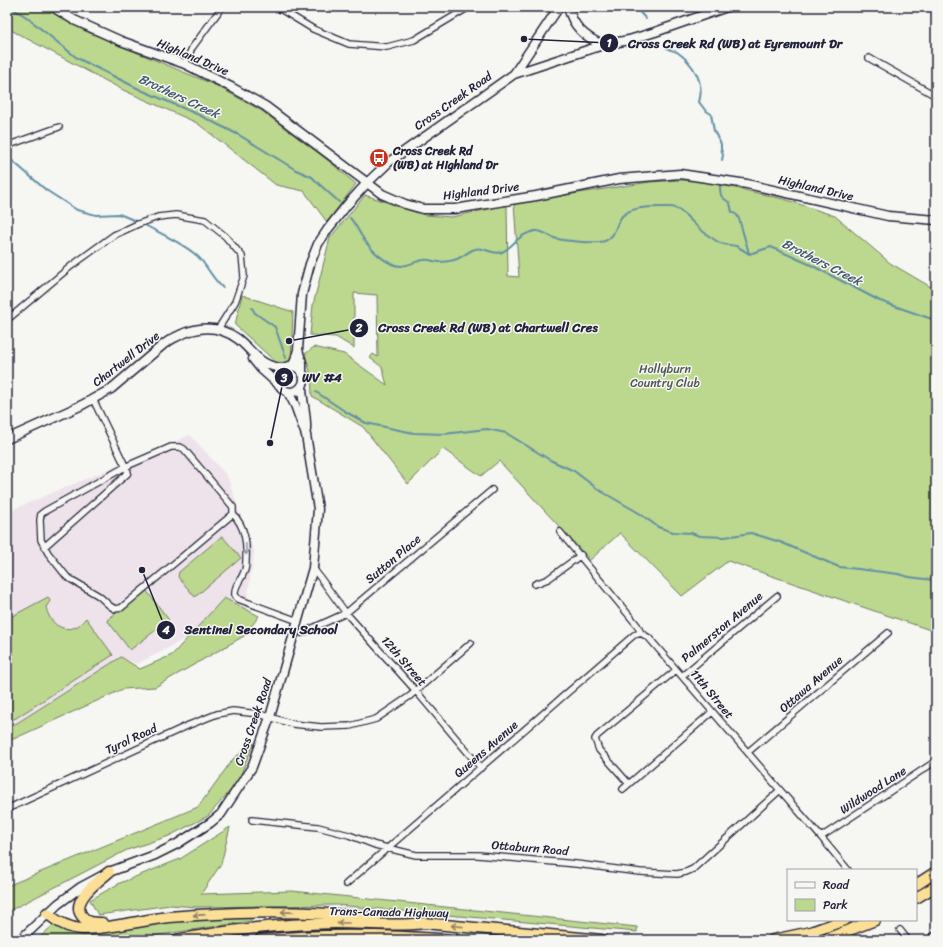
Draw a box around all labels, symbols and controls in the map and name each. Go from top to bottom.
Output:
callout: Cross Creek Rd (WB) at Eyremount Dr [599,31,850,56]
street label: Highland Drive [153,32,233,82]
text: 1 [606,32,612,54]
text: Cross Creek Rd (WB) at Eyremount Dr [627,32,844,55]
street label: Cross Creek Road [409,65,497,136]
water label: Brothers Creek [135,67,225,126]
place label: Cross Creek Rd (WB) at Highland Dr [392,140,499,176]
bus stop icon: Cross Creek Rd (WB) at Highland Dr [368,147,390,169]
street label: Highland Drive [776,169,856,207]
street label: Highland Drive [442,175,520,207]
water label: Brothers Creek [778,232,868,293]
callout: Cross Creek Rd (WB) at Chartwell Cres [349,315,606,340]
text: Cross Creek Rd (WB) at Chartwell Cres [377,316,598,339]
text: 2 [355,317,363,339]
street label: Chartwell Drive [87,325,165,393]
park label: Hollyburn Country Club [630,358,700,394]
callout: WV #4 [274,365,350,390]
text: WV #4 [302,366,343,389]
text: 3 [280,367,288,389]
street label: Sutton Place [360,529,426,589]
one-way arrow [242,542,250,555]
street label: Palmerston Avenue [676,586,768,668]
callout: Sentinel Secondary School [156,617,345,642]
text: Sentinel Secondary School [183,618,339,641]
text: 4 [161,619,170,641]
street label: 12th Street [375,631,433,691]
street label: Ottawa Avenue [774,650,848,718]
street label: 11th Street [684,664,740,724]
street label: Cross Creek Road [228,675,279,769]
street label: Queens Avenue [449,714,523,783]
street label: Tyrol Road [101,717,162,761]
street label: Wildwood Lane [835,760,911,820]
street label: Ottaburn Road [491,834,571,862]
legend [787,869,917,921]
text: Road [823,874,850,896]
text: Park [823,894,848,916]
street label: Trans-Canada Highway [329,900,450,924]
one-way arrow [281,908,294,916]
one-way arrow [193,911,206,918]
one-way arrow [337,919,350,927]
one-way arrow [451,922,464,930]

